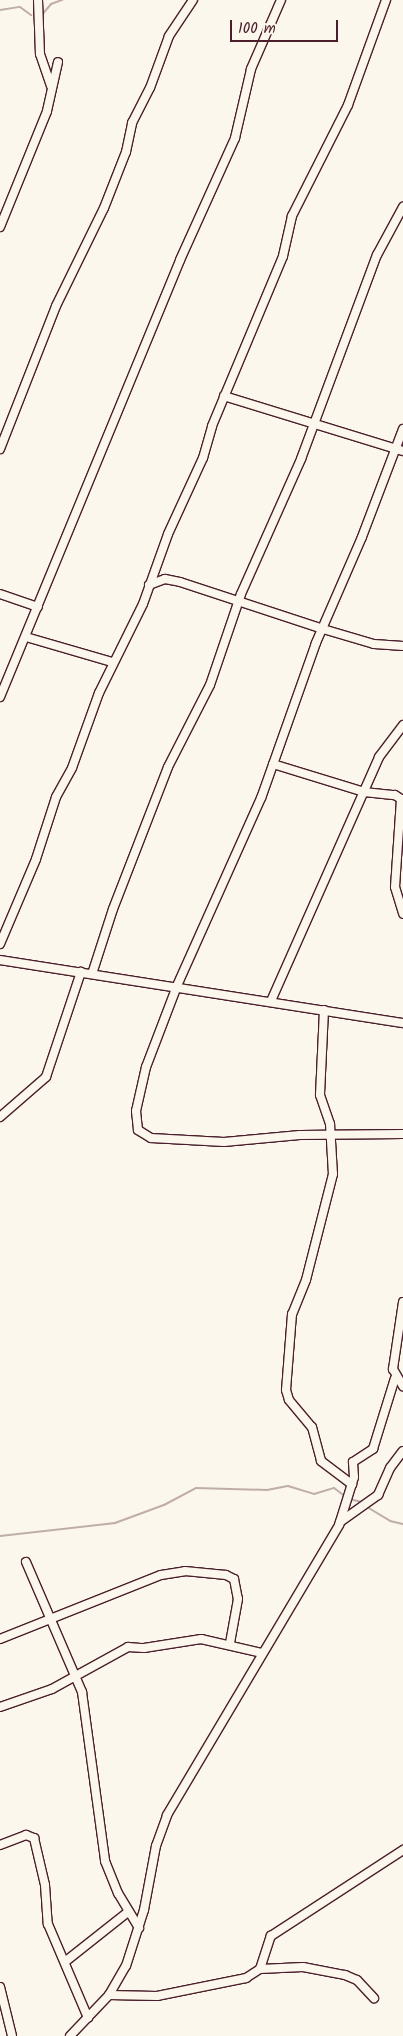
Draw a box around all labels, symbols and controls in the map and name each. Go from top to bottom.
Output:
scale bar [233,10,340,42]
text: 100 m [238,17,276,41]

